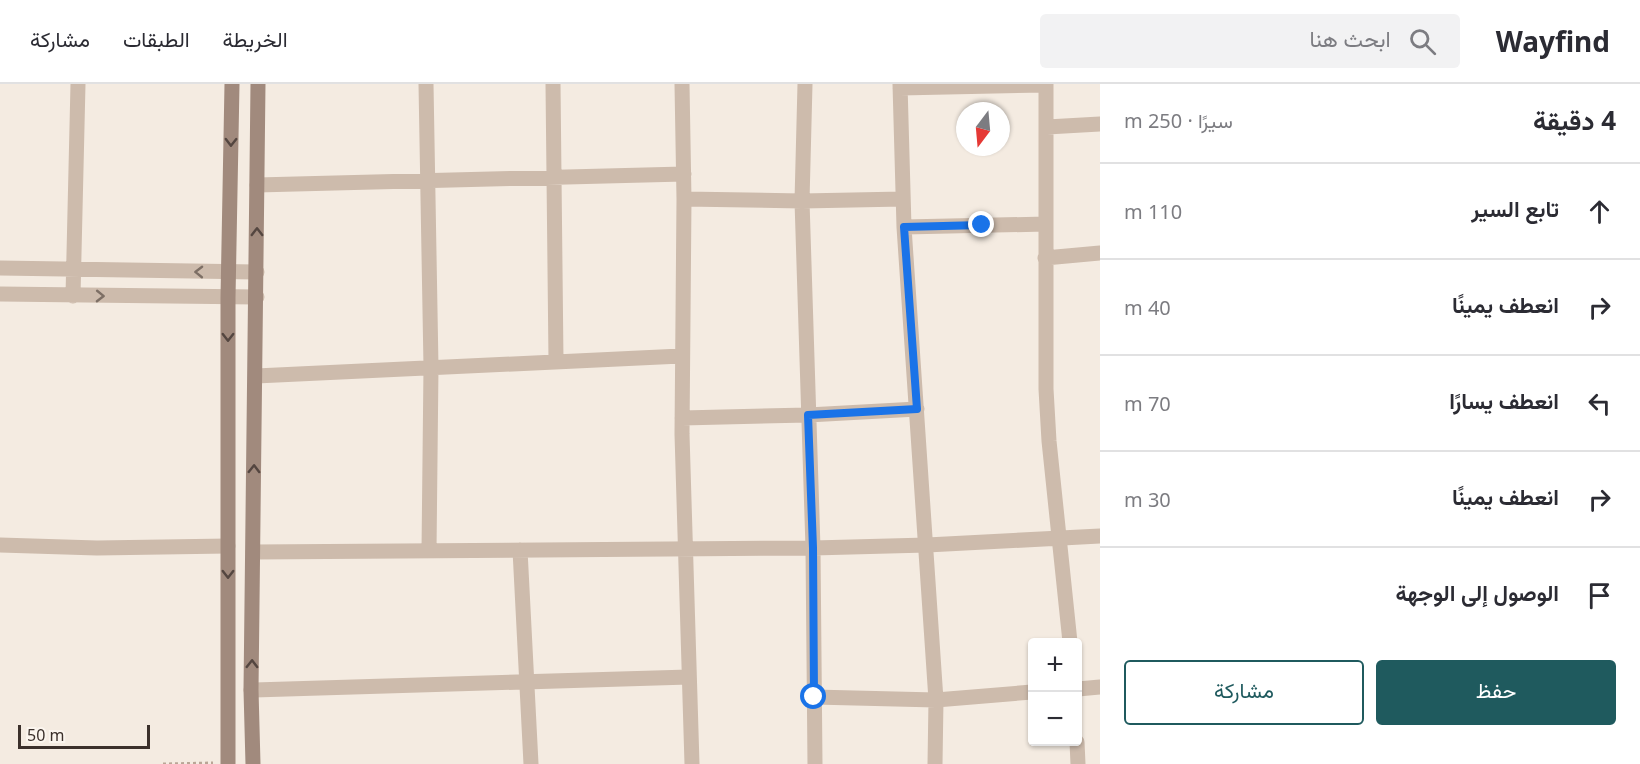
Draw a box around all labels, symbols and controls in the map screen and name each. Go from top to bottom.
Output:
search box [1040,14,1460,68]
text: Wayfind [1496,22,1610,60]
text: ابحث هنا [1309,23,1391,53]
text: مشاركة [30,25,90,53]
text: الطبقات [123,25,190,53]
text: الخريطة [223,25,288,53]
icon: search [1406,25,1439,58]
north arrow [956,102,1010,156]
text: 4 دقيقة [1533,102,1616,138]
text: سيرًا · 250 m [1124,107,1233,134]
one-way arrow [225,138,238,147]
text: تابع السير [1471,193,1559,223]
icon: ahead [1583,195,1616,228]
text: 110 m [1124,198,1182,225]
route end [968,211,994,237]
one-way arrow [251,227,263,236]
one-way arrow [194,265,203,278]
text: انعطف يمينًا [1452,289,1559,319]
one-way arrow [96,290,105,303]
icon: right [1583,291,1616,324]
text: 40 m [1124,294,1171,321]
one-way arrow [222,333,234,342]
text: انعطف يسارًا [1449,385,1559,415]
icon: left [1583,387,1616,420]
text: 70 m [1124,390,1171,417]
one-way arrow [248,464,260,473]
text: انعطف يمينًا [1452,481,1559,511]
icon: right [1583,483,1616,516]
text: 30 m [1124,486,1171,513]
one-way arrow [222,570,234,579]
text: الوصول إلى الوجهة [1395,577,1559,607]
icon: arrive [1583,579,1616,612]
map controls [1028,638,1082,746]
button: + [1028,638,1082,692]
one-way arrow [245,659,258,668]
button: مشاركة [1124,660,1364,725]
button: حفظ [1376,660,1616,725]
route start [800,683,826,709]
button: − [1028,692,1082,746]
scale bar [18,722,150,750]
text: 50 m [27,724,64,746]

